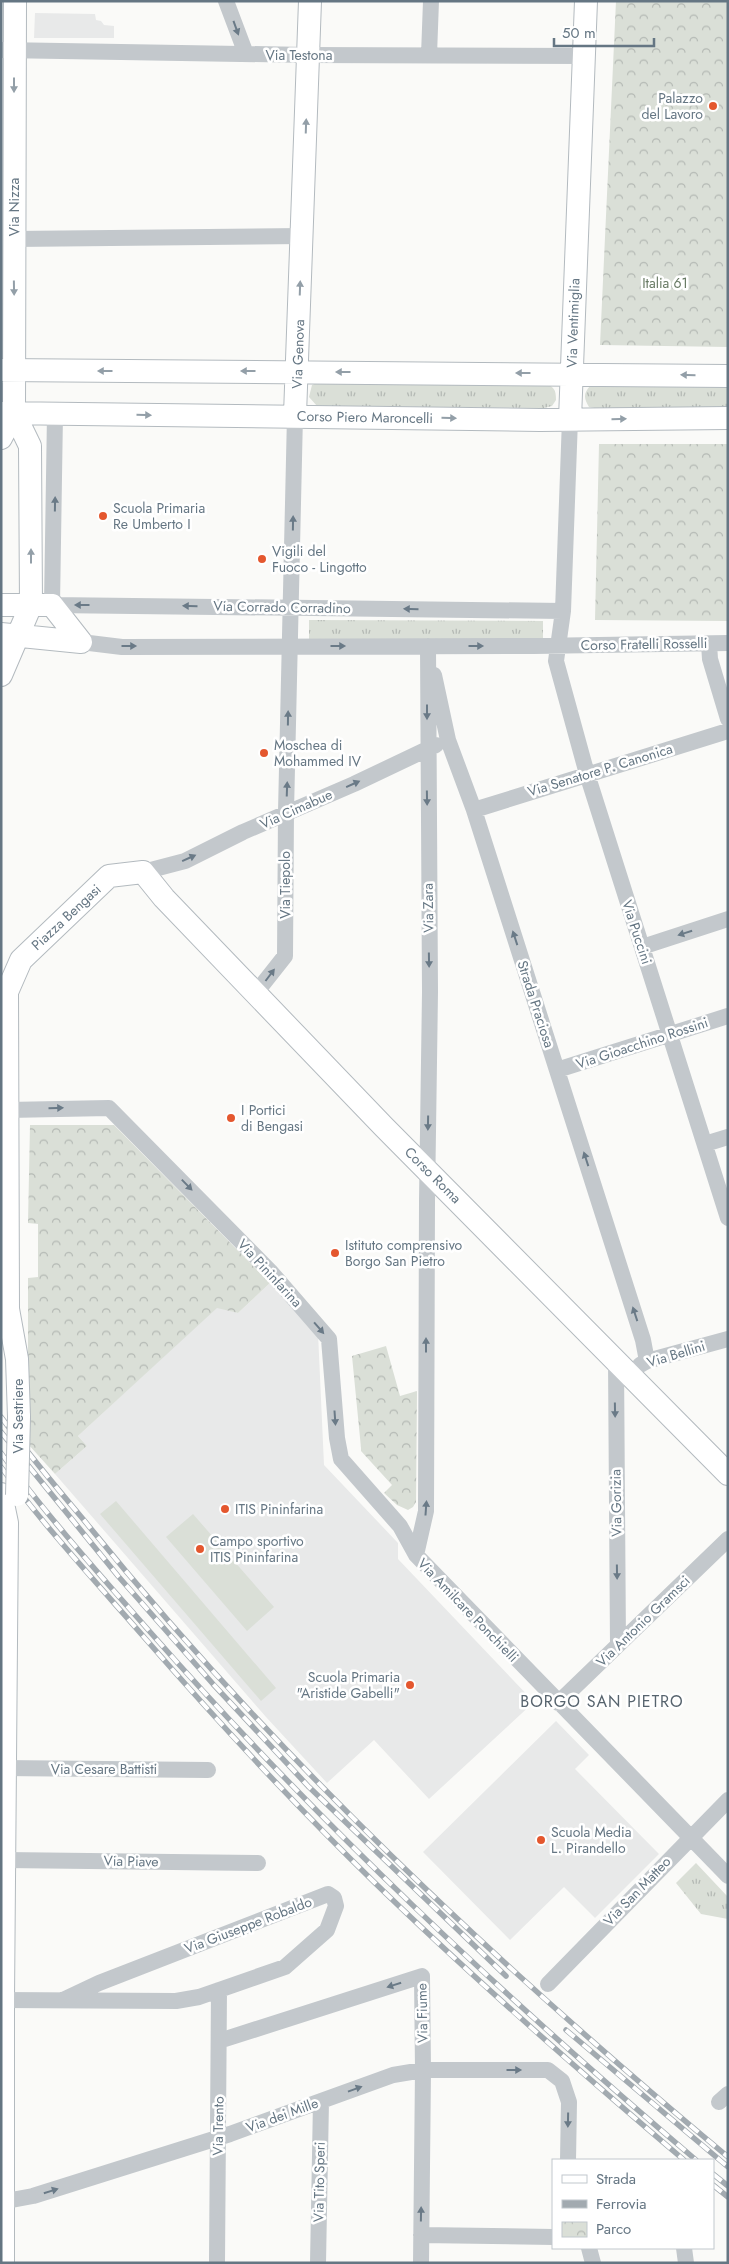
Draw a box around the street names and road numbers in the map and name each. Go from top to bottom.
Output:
street label: Via Testona [266,45,332,65]
street label: Via Nizza [4,178,24,236]
street label: Via Ventimiglia [561,278,585,368]
street label: Via Genova [287,319,309,389]
street label: Corso Piero Maroncelli [297,406,433,428]
street label: Via Corrado Corradino [213,596,351,618]
street label: Corso Fratelli Rosselli [580,633,708,655]
street label: Via Senatore P. Canonica [525,738,675,802]
street label: Via Cimabue [257,784,335,834]
street label: Via Tiepolo [275,851,295,919]
street label: Piazza Bengasi [27,879,105,955]
street label: Via Zara [418,883,438,933]
street label: Via Puccini [617,897,657,967]
street label: Strada Praciosa [512,958,560,1050]
street label: Via Gioacchino Rossini [573,1012,711,1074]
street label: Corso Roma [400,1142,466,1208]
street label: Via Pininfarina [233,1234,307,1312]
street label: Via Bellini [644,1336,708,1372]
street label: Via Sestriere [8,1378,28,1454]
street label: Via Gorizia [605,1469,627,1537]
street label: Via Amilcare Ponchielli [413,1554,523,1666]
street label: Via Antonio Gramsci [592,1571,694,1671]
street label: Via Cesare Battisti [51,1759,157,1779]
street label: Via Piave [103,1851,159,1871]
street label: Via San Matteo [599,1852,675,1930]
street label: Via Giuseppe Robaldo [181,1891,315,1959]
street label: Via Fiume [411,1983,433,2043]
street label: Via dei Mille [243,2093,321,2137]
street label: Via Trento [207,2096,229,2156]
street label: Via Tito Speri [308,2142,330,2222]

